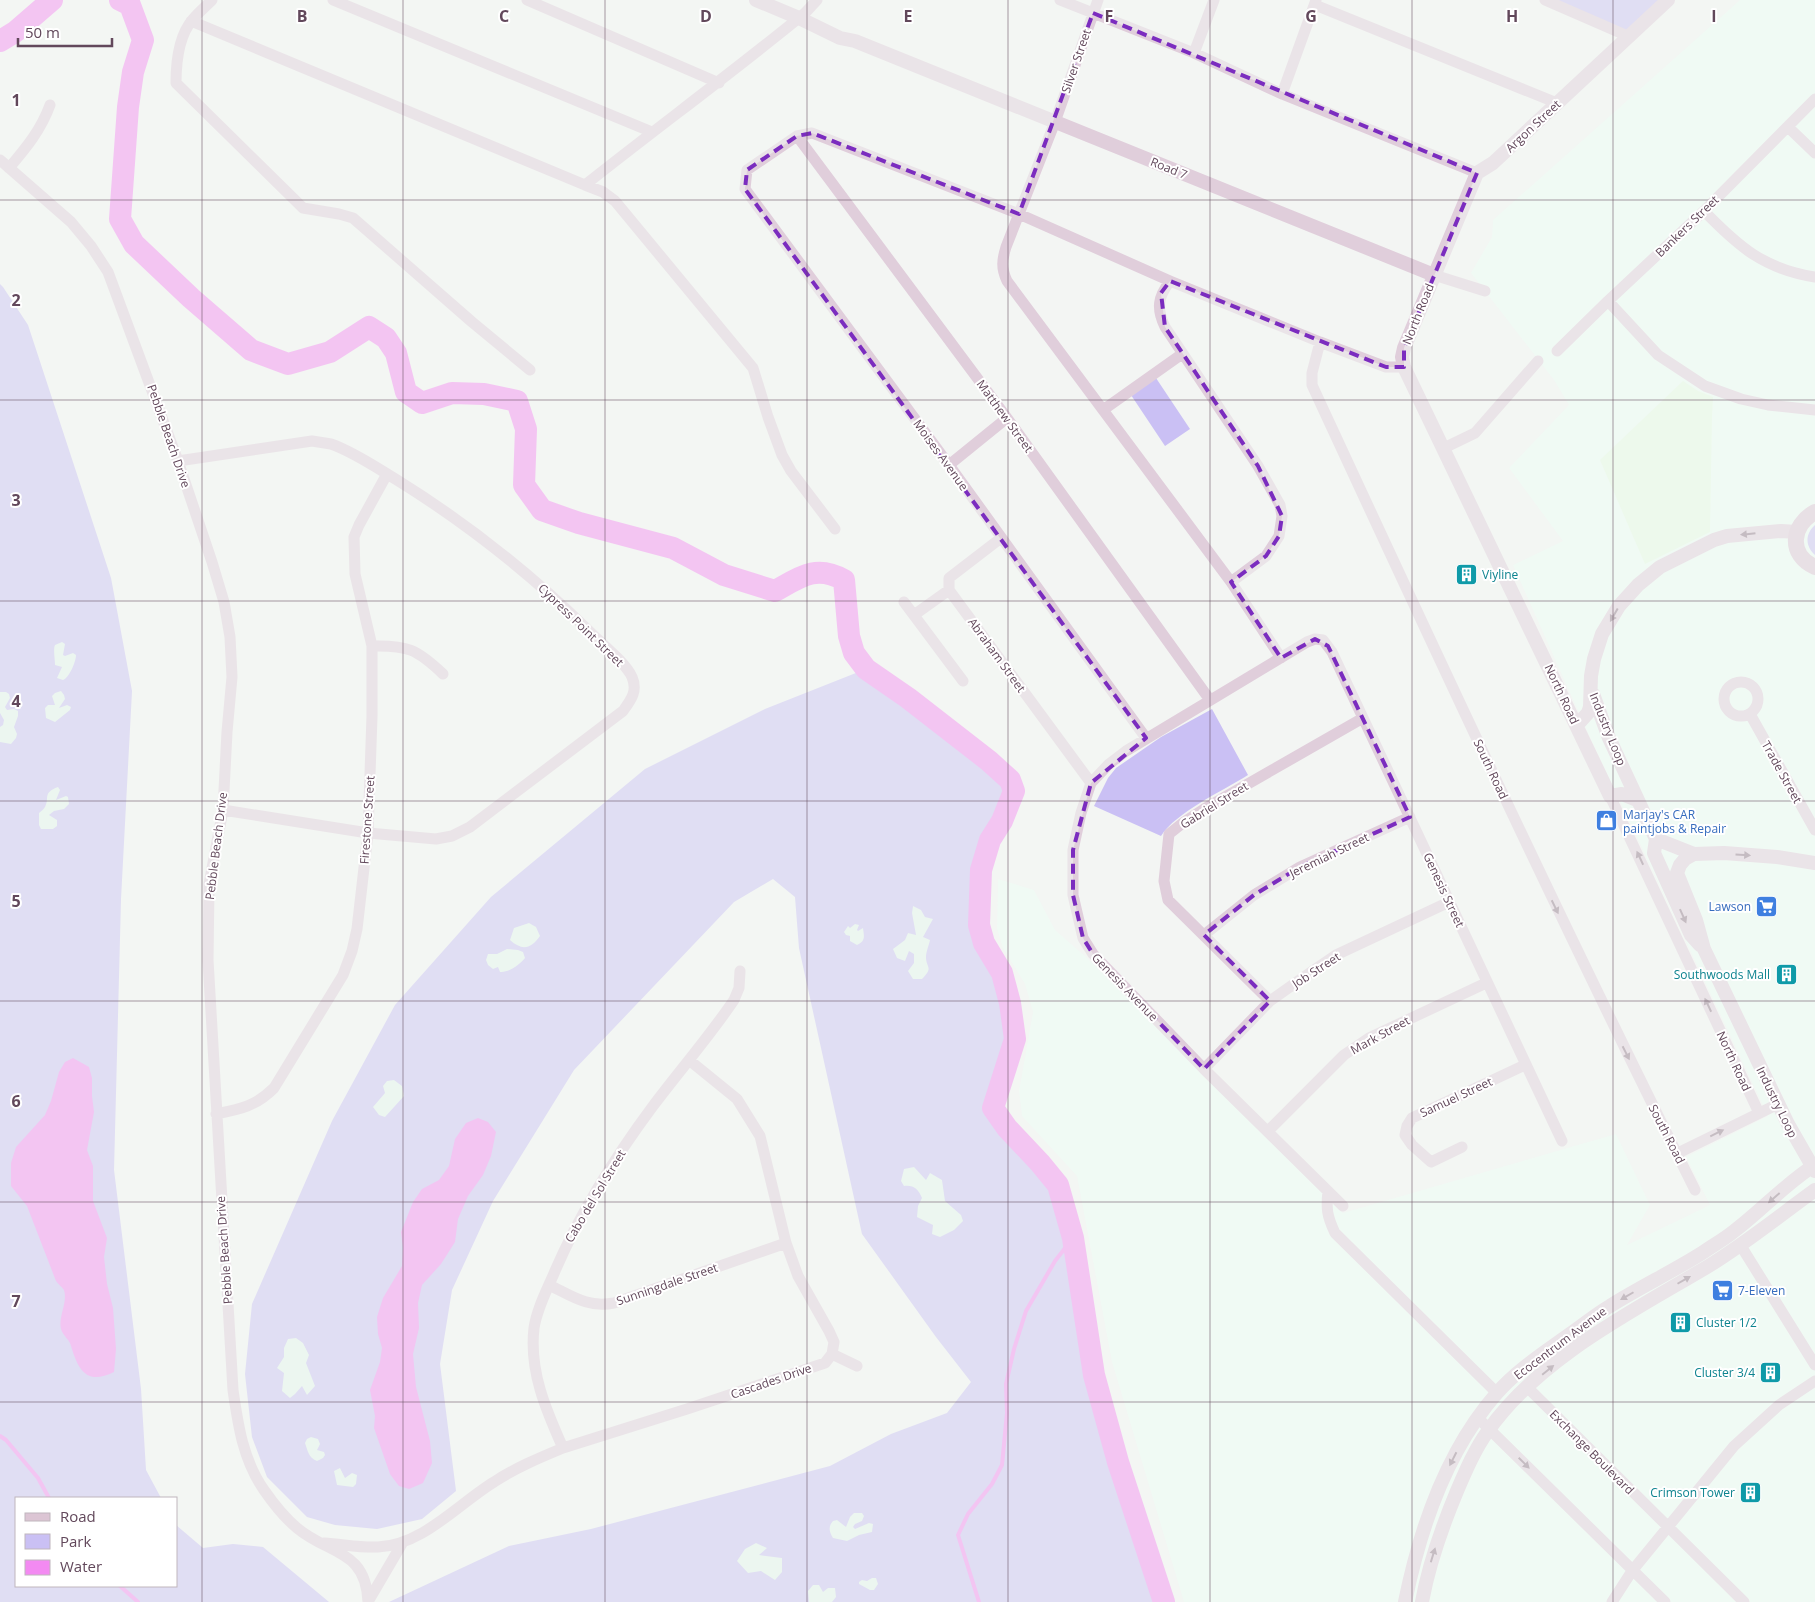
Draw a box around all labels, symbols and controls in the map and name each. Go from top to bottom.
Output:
text: B [297,5,307,27]
text: C [499,5,509,27]
text: D [700,5,712,27]
text: E [904,5,913,27]
text: F [1105,5,1113,27]
text: G [1305,5,1317,27]
text: H [1506,5,1518,27]
text: I [1711,5,1717,27]
scale bar [18,15,111,47]
text: 50 m [25,22,60,42]
street label: Silver Street [1057,27,1095,95]
text: 1 [11,89,21,111]
street label: Argon Street [1502,96,1564,156]
street label: Road 7 [1148,153,1190,183]
street label: Bankers Street [1652,191,1722,261]
street label: North Road [1398,281,1438,347]
text: 2 [11,289,21,311]
street label: Matthew Street [973,376,1037,456]
street label: Pebble Beach Drive [143,382,195,490]
street label: Moises Avenue [909,416,973,494]
text: 3 [11,489,21,511]
one-way arrow [1740,530,1756,538]
building icon: Viyline [1454,562,1478,586]
place label: Viyline [1482,566,1519,583]
street label: Cypress Point Street [535,580,627,670]
one-way arrow [1609,608,1618,621]
street label: Abraham Street [964,614,1030,696]
street label: North Road [1541,661,1583,727]
text: 4 [11,690,21,712]
street label: Industry Loop [1586,690,1630,768]
street label: South Road [1470,736,1512,802]
street label: Trade Street [1758,738,1806,806]
street label: Firestone Street [355,775,379,865]
street label: Gabriel Street [1177,777,1251,833]
street label: Pebble Beach Drive [201,791,231,901]
place label: Marjay's CAR paintjobs & Repair [1623,806,1726,837]
shop icon: Marjay's CAR paintjobs & Repair [1595,809,1619,833]
street label: Jeremiah Street [1286,828,1372,882]
street label: Genesis Street [1419,850,1469,930]
one-way arrow [1636,851,1644,865]
one-way arrow [1735,851,1751,859]
text: 5 [11,890,21,912]
supermarket icon: Lawson [1755,894,1779,918]
place label: Lawson [1708,898,1751,915]
one-way arrow [1551,899,1559,914]
one-way arrow [1679,909,1687,923]
street label: Job Street [1288,948,1343,992]
street label: Genesis Avenue [1088,949,1162,1025]
building icon: Southwoods Mall [1774,962,1798,986]
place label: Southwoods Mall [1674,966,1770,983]
one-way arrow [1704,998,1713,1013]
street label: Mark Street [1347,1012,1413,1058]
street label: North Road [1713,1028,1755,1094]
one-way arrow [1622,1046,1630,1060]
street label: Industry Loop [1752,1063,1802,1141]
street label: Samuel Street [1417,1073,1495,1121]
text: 6 [11,1090,21,1112]
street label: South Road [1645,1101,1689,1167]
one-way arrow [1710,1129,1725,1138]
street label: Cabo del Sol Street [561,1146,629,1246]
one-way arrow [1767,1192,1780,1203]
street label: Pebble Beach Drive [212,1195,236,1305]
street label: Sunningdale Street [614,1259,720,1309]
one-way arrow [1677,1276,1690,1285]
supermarket icon: 7-Eleven [1710,1278,1734,1302]
place label: 7-Eleven [1738,1282,1785,1299]
text: 7 [11,1290,21,1312]
one-way arrow [1619,1292,1634,1300]
street label: Ecocentrum Avenue [1510,1302,1610,1383]
building icon: Cluster 1/2 [1668,1310,1692,1334]
place label: Cluster 1/2 [1696,1314,1757,1331]
street label: Cascades Drive [728,1359,814,1403]
building icon: Cluster 3/4 [1759,1360,1783,1384]
one-way arrow [1541,1364,1554,1375]
place label: Cluster 3/4 [1694,1364,1755,1381]
street label: Exchange Boulevard [1546,1406,1638,1498]
one-way arrow [1449,1452,1457,1467]
one-way arrow [1518,1457,1530,1469]
building icon: Crimson Tower [1739,1480,1763,1504]
place label: Crimson Tower [1650,1484,1735,1501]
legend [15,1497,178,1587]
text: Road [60,1506,96,1526]
text: Park [60,1531,91,1551]
one-way arrow [1430,1547,1437,1562]
text: Water [60,1556,102,1576]

